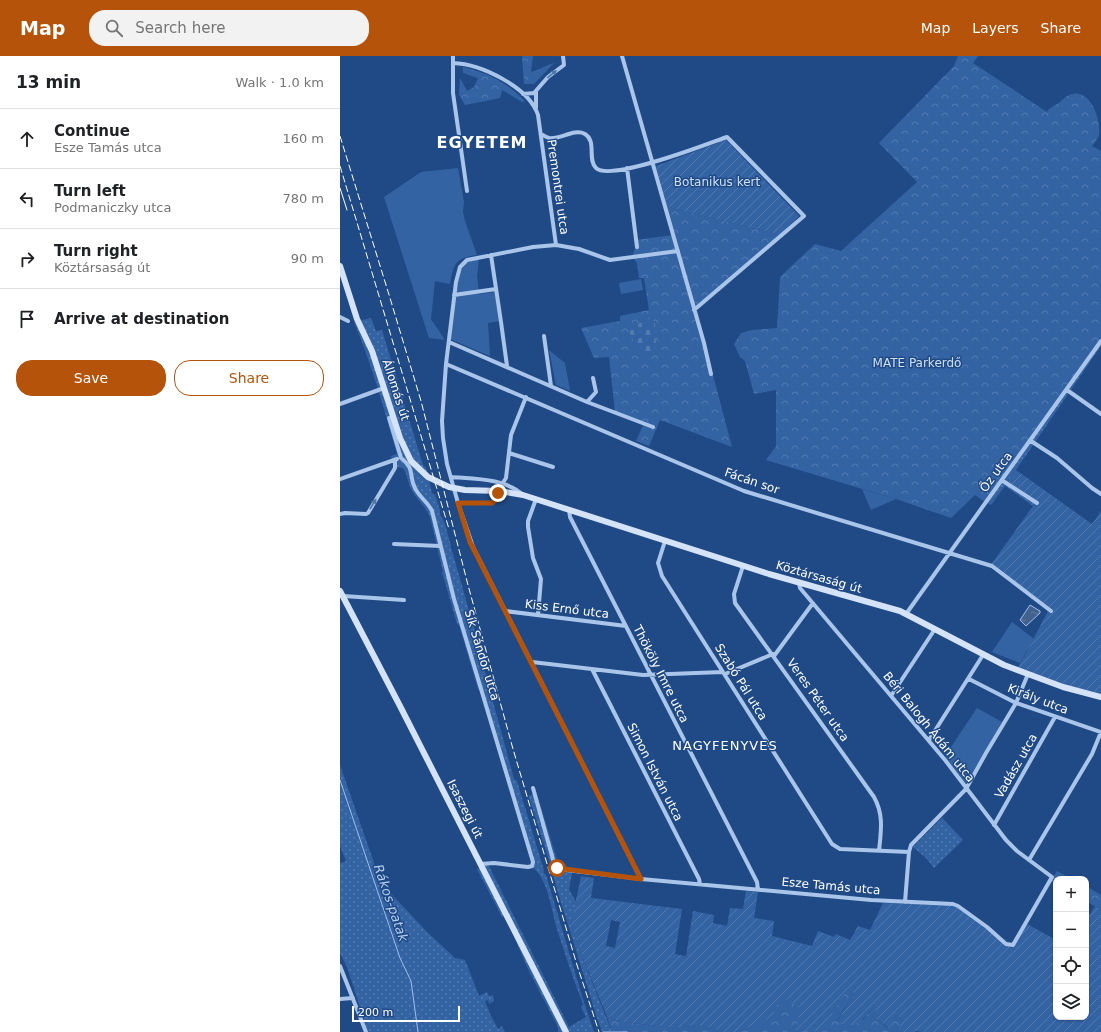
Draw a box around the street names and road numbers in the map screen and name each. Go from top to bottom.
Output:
street label: Premontrei utca [544,139,572,235]
street label: Állomás út [380,357,414,423]
street label: Őz utca [976,449,1015,495]
street label: Fácán sor [723,465,781,497]
street label: Köztársaság út [774,558,864,596]
street label: Kiss Ernő utca [524,597,610,621]
street label: Sík Sándor utca [462,608,502,702]
street label: Thököly Imre utca [630,622,692,725]
street label: Szabó Pál utca [712,641,770,723]
street label: Veres Péter utca [784,656,852,744]
street label: Béri Balogh Ádám utca [880,668,979,785]
street label: Király utca [1006,681,1070,717]
street label: Simon István utca [624,721,686,823]
street label: Vadász utca [992,731,1040,801]
street label: Isaszegi út [444,777,486,841]
street label: Esze Tamás utca [781,875,881,897]

